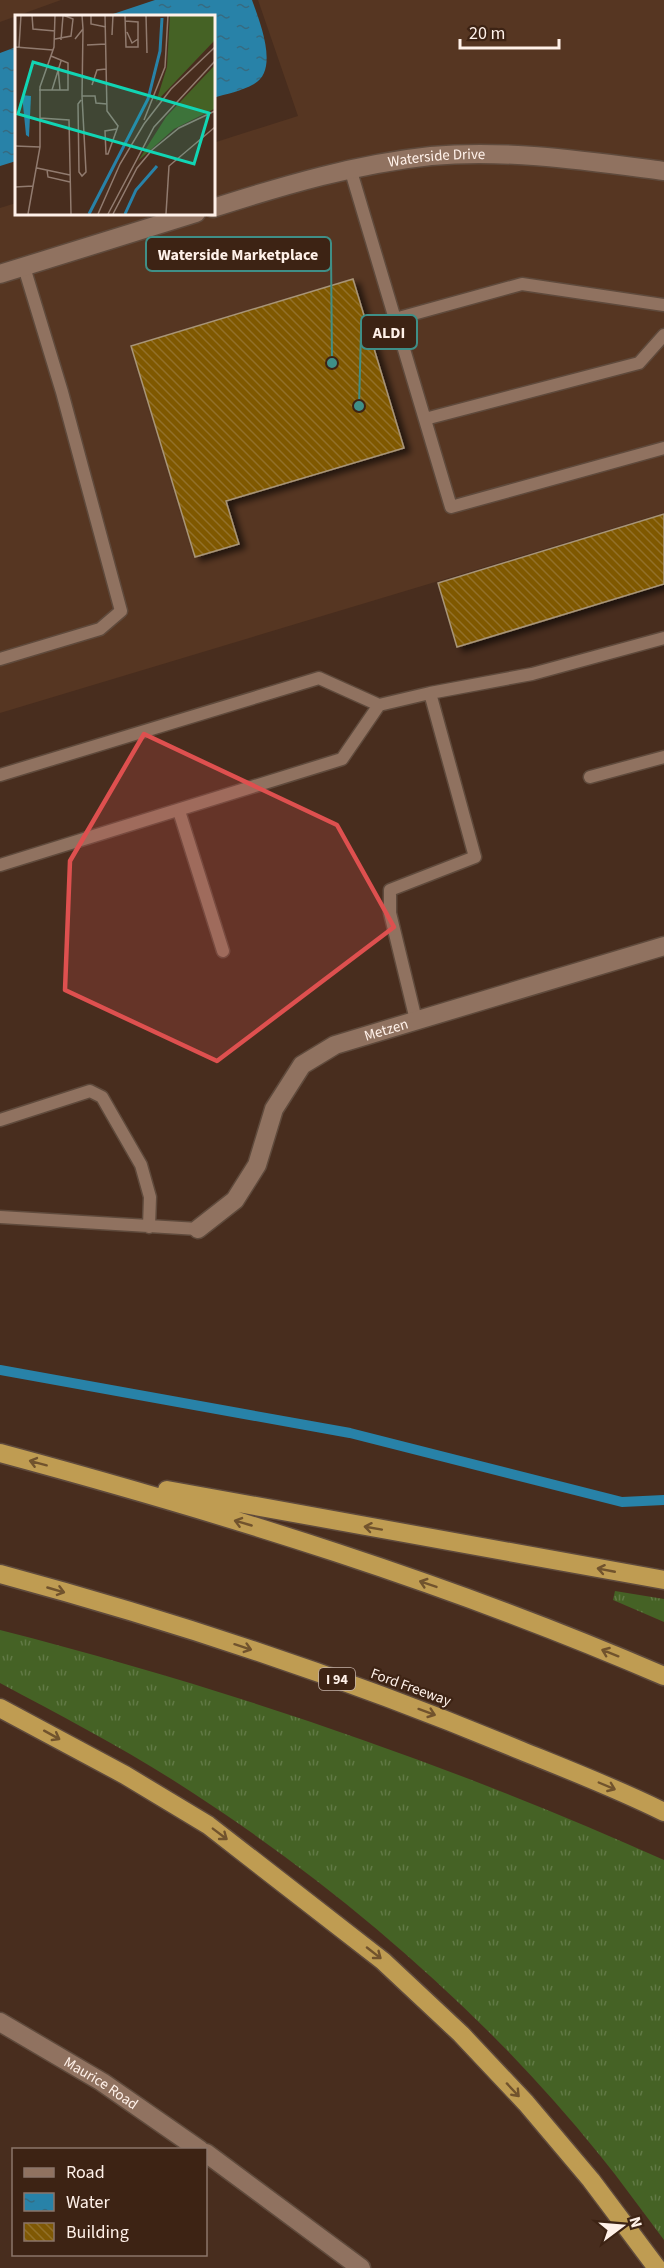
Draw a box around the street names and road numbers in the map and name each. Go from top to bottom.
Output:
street label: Waterside Drive [386,144,485,173]
street label: Metzen [362,1014,411,1047]
street label: Ford Freeway [368,1663,454,1712]
road number: I 94 [319,1668,355,1690]
street label: Maurice Road [60,2052,142,2115]

